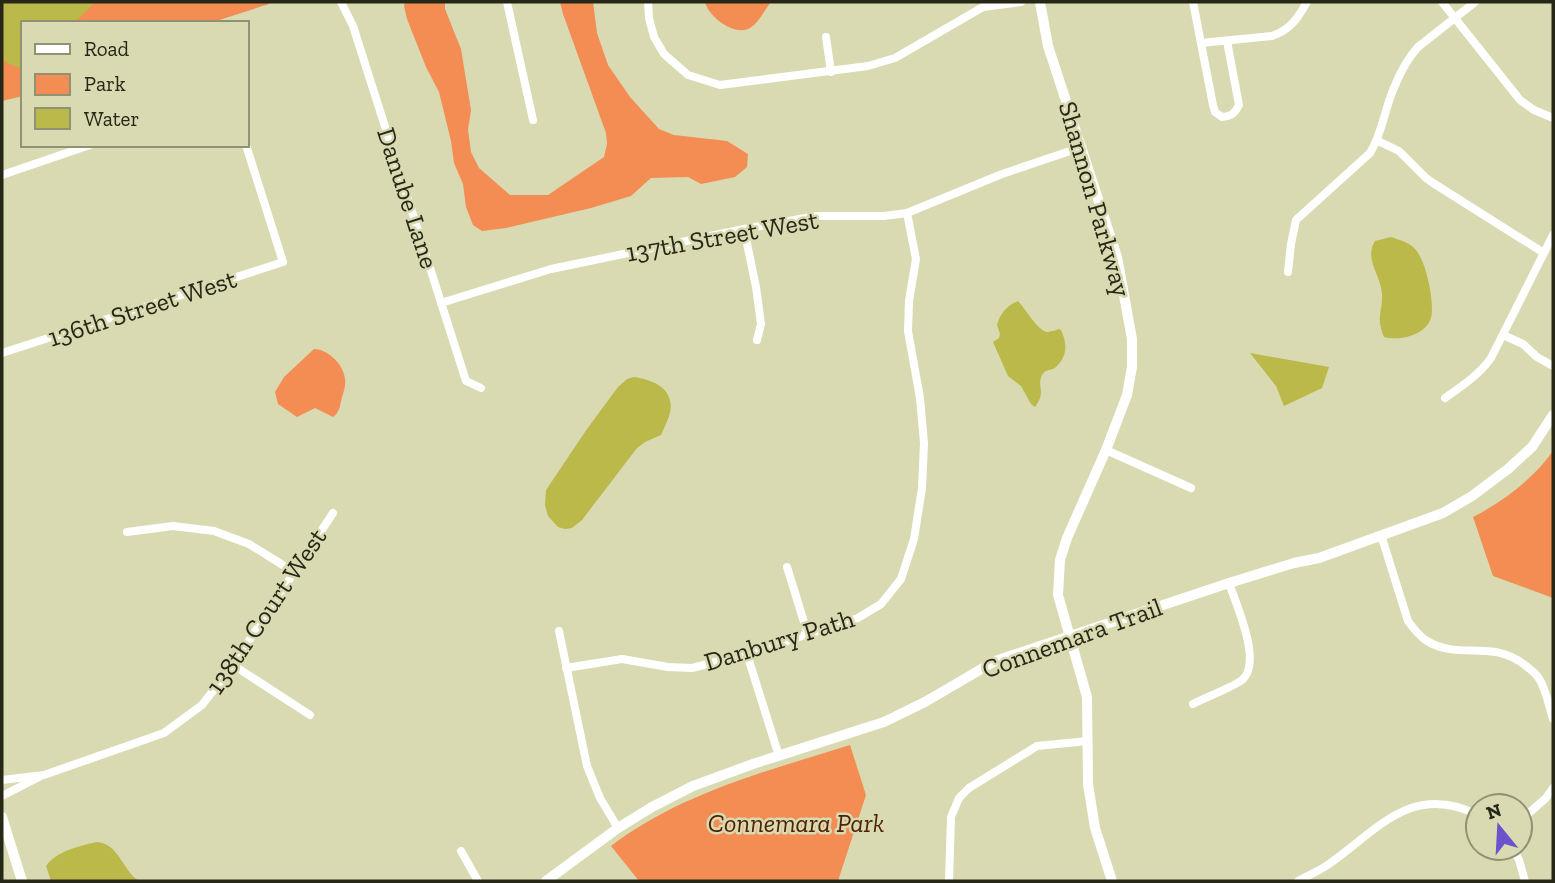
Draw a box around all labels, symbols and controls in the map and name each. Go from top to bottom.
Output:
legend [21,21,248,147]
text: Road [84,36,130,61]
text: Park [84,71,126,96]
street label: Shannon Parkway [1052,98,1138,301]
text: Water [84,106,139,131]
street label: Danube Lane [370,124,446,272]
street label: 137th Street West [623,203,821,269]
street label: 136th Street West [44,262,241,354]
street label: 138th Court West [199,522,333,700]
street label: Connemara Trail [978,591,1167,685]
street label: Danbury Path [700,602,858,678]
north arrow [1464,792,1534,862]
text: N [1483,798,1504,824]
park label: Connemara Park [708,807,884,839]

